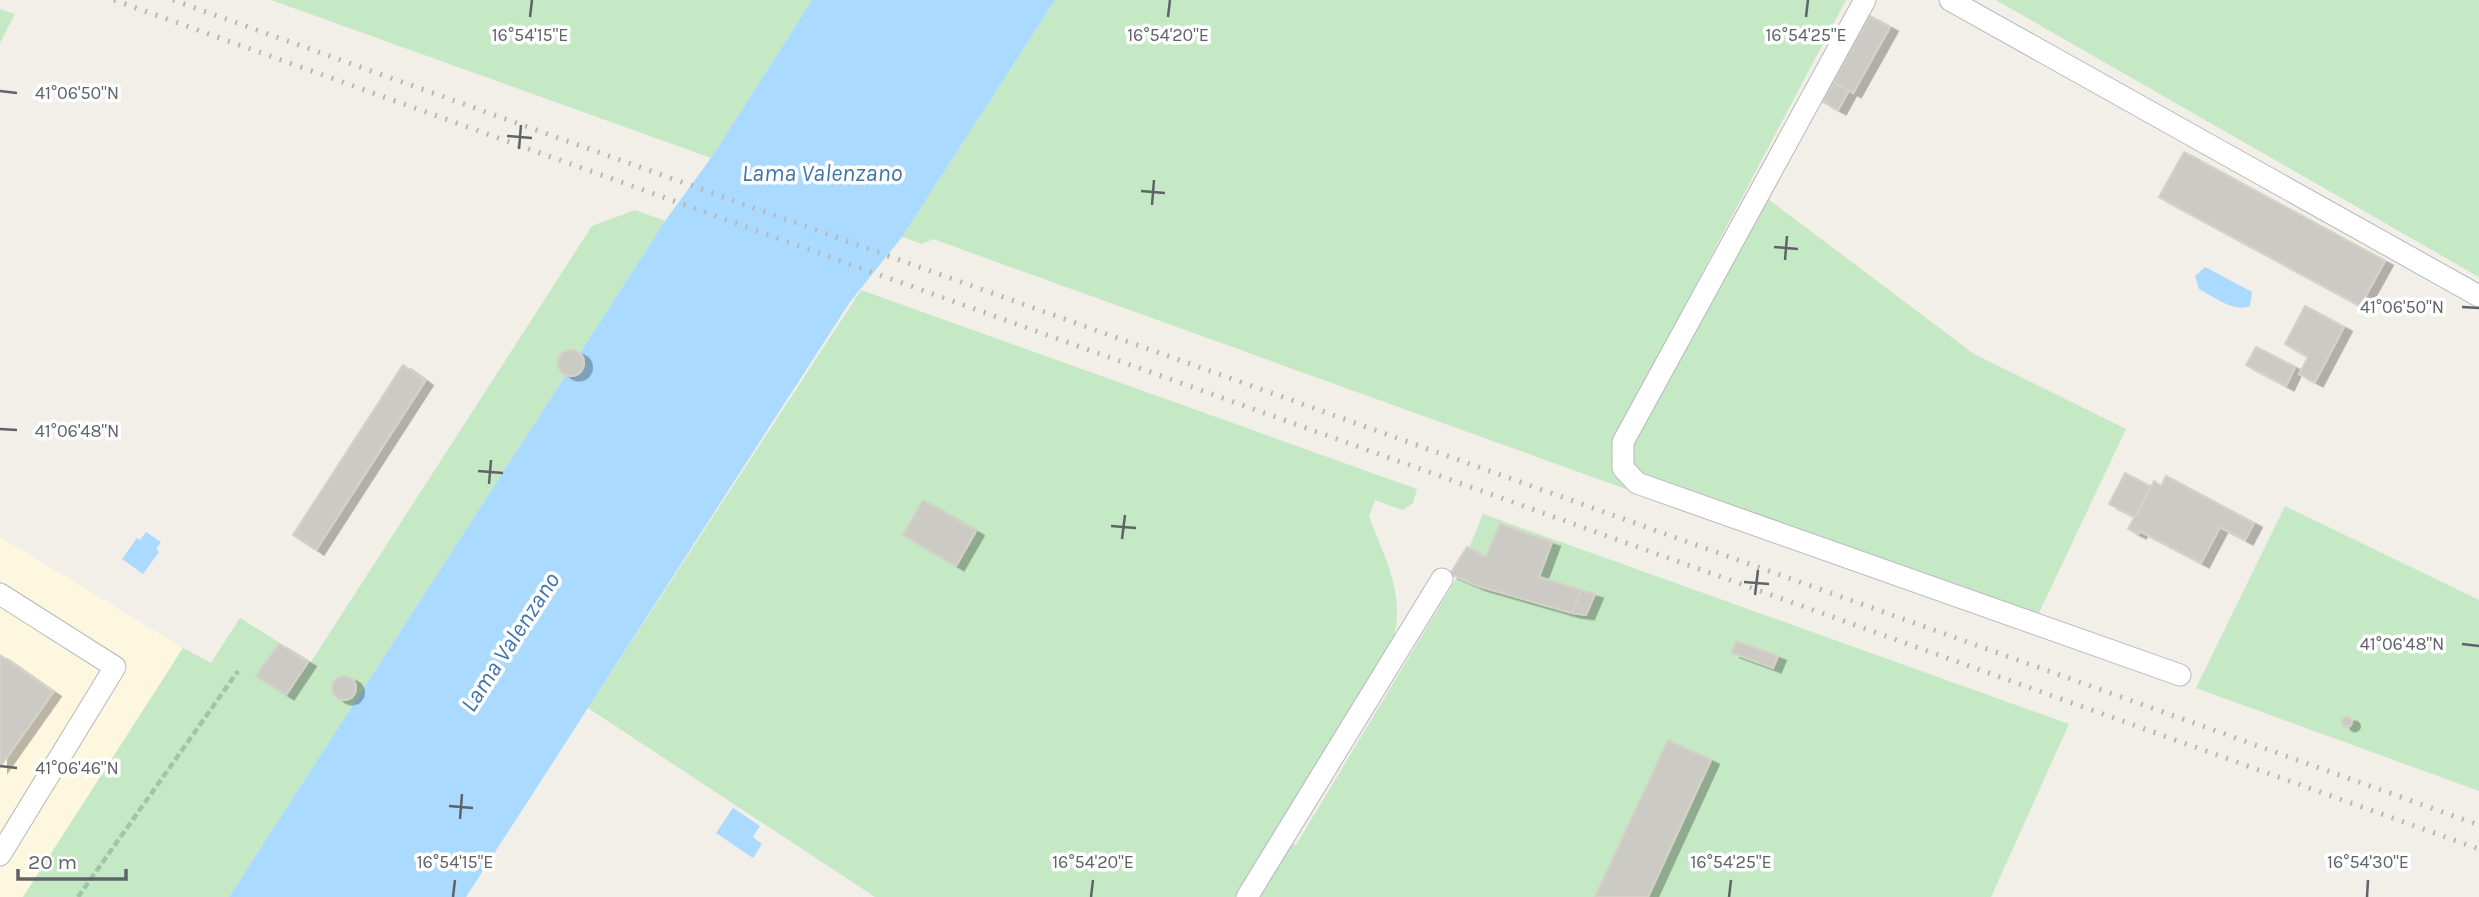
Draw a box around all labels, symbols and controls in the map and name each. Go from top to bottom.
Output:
text: 16°54'15"E [492,24,568,46]
text: 16°54'20"E [1127,24,1209,46]
text: 16°54'25"E [1765,24,1847,46]
text: 41°06'50"N [35,82,119,104]
water label: Lama Valenzano [742,159,902,187]
text: 41°06'50"N [2360,296,2444,318]
text: 41°06'48"N [35,420,119,442]
water label: Lama Valenzano [455,567,566,717]
text: 41°06'48"N [2360,633,2444,655]
text: 41°06'46"N [35,757,119,779]
scale bar [18,838,126,882]
text: 20 m [28,850,77,874]
text: 16°54'15"E [417,851,493,873]
text: 16°54'20"E [1052,851,1134,873]
text: 16°54'25"E [1690,851,1772,873]
text: 16°54'30"E [2327,851,2409,873]

